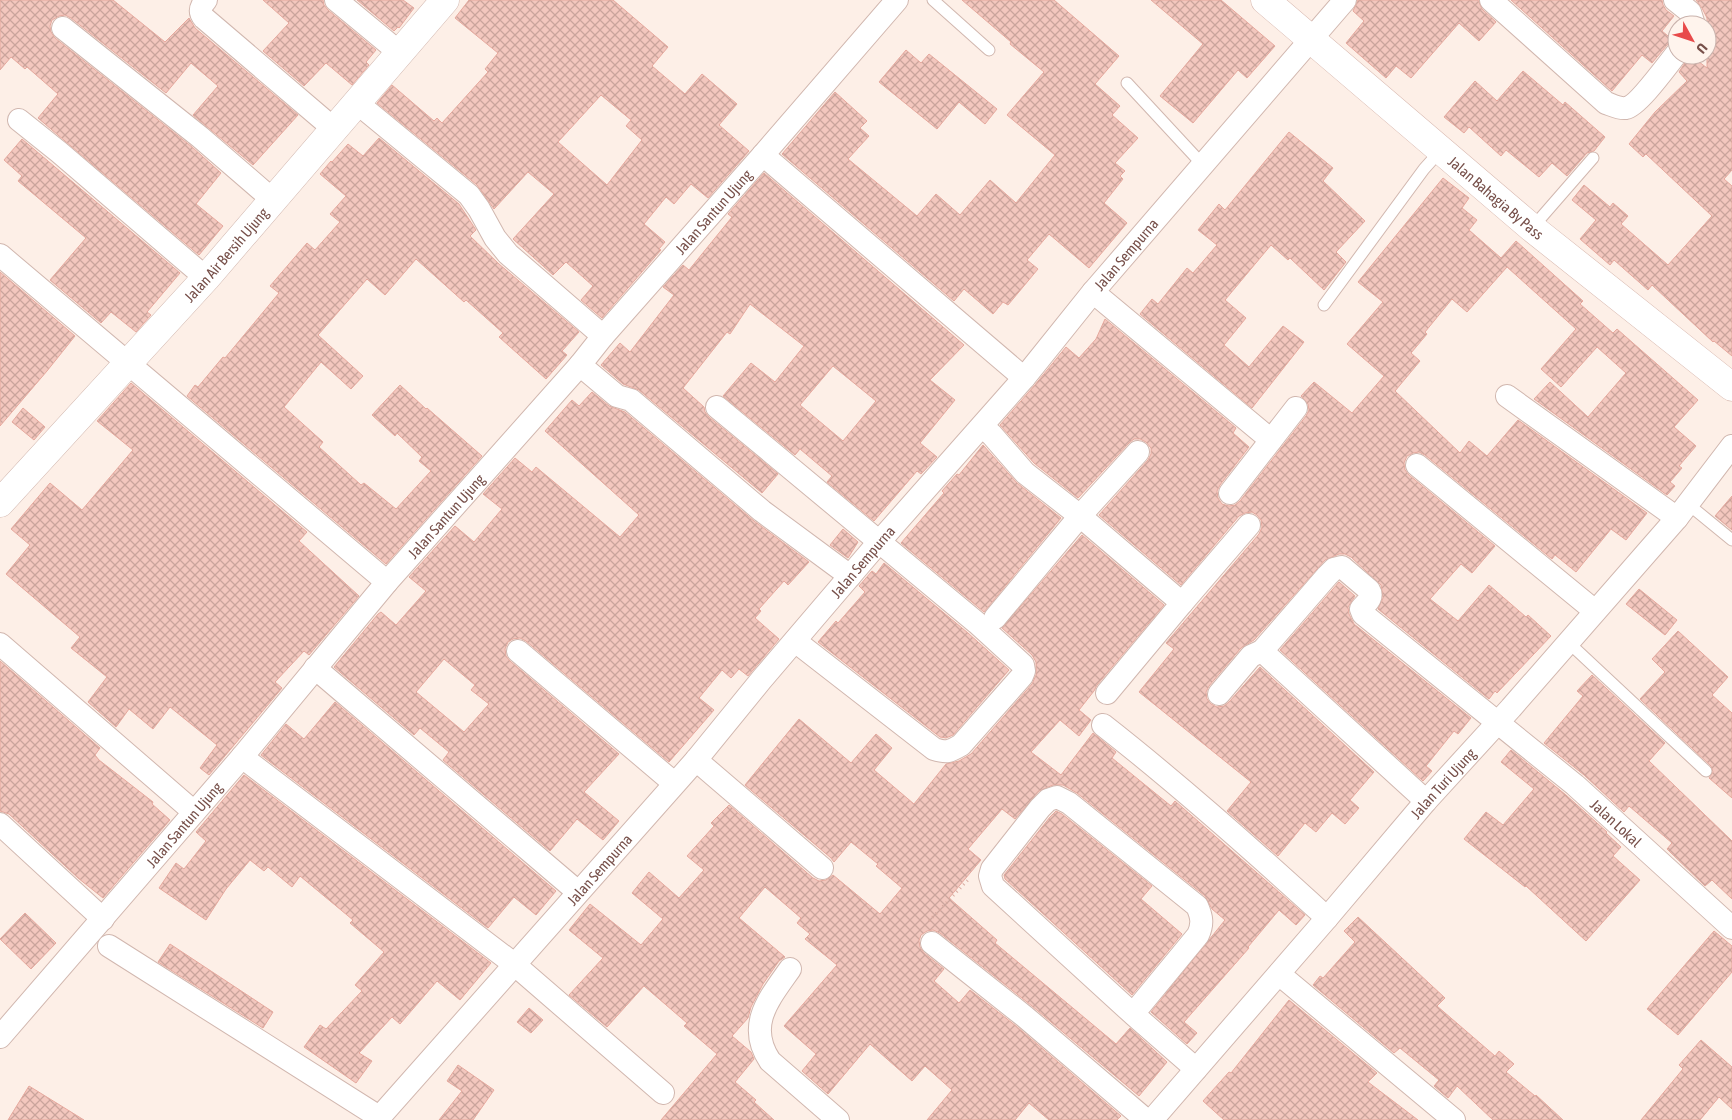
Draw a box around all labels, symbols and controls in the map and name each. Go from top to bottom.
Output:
north arrow [1667,15,1717,65]
text: U [1693,40,1711,57]
street label: Jalan Bahagia By Pass [1445,152,1547,243]
street label: Jalan Santun Ujung [671,165,755,257]
street label: Jalan Air Bersih Ujung [180,203,272,305]
street label: Jalan Sempurna [1090,215,1161,293]
street label: Jalan Santun Ujung [404,470,488,561]
street label: Jalan Sempurna [827,522,898,601]
street label: Jalan Turi Ujung [1407,744,1479,822]
street label: Jalan Santun Ujung [142,778,225,870]
street label: Jalan Lokal [1587,795,1645,850]
street label: Jalan Sempurna [563,830,635,908]

